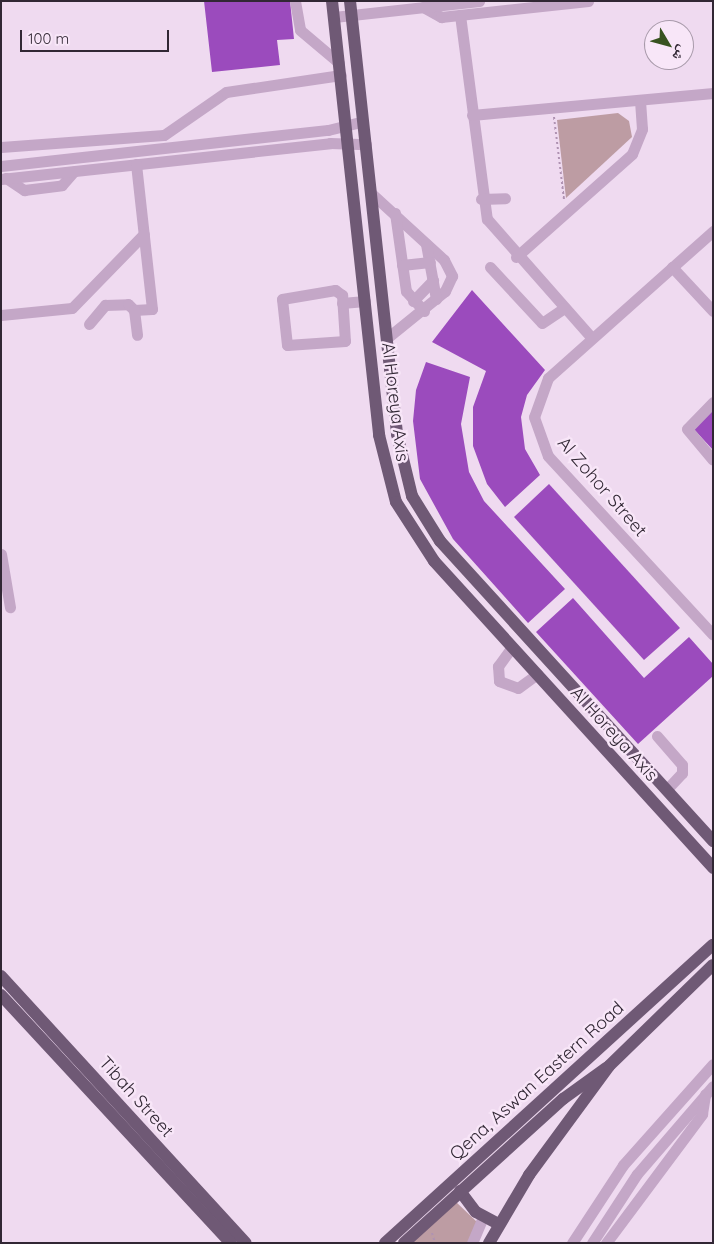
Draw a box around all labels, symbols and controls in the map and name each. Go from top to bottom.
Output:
scale bar [22,20,171,52]
north arrow [644,20,694,70]
text: 100 m [28,29,69,48]
text: ش [669,42,692,65]
street label: Al Horeya Axis [377,341,413,463]
street label: Al Zohor Street [553,433,651,541]
street label: Al Horeya Axis [566,682,662,786]
street label: Qena, Aswan Eastern Road [446,997,628,1165]
street label: Tibah Street [94,1052,178,1142]

